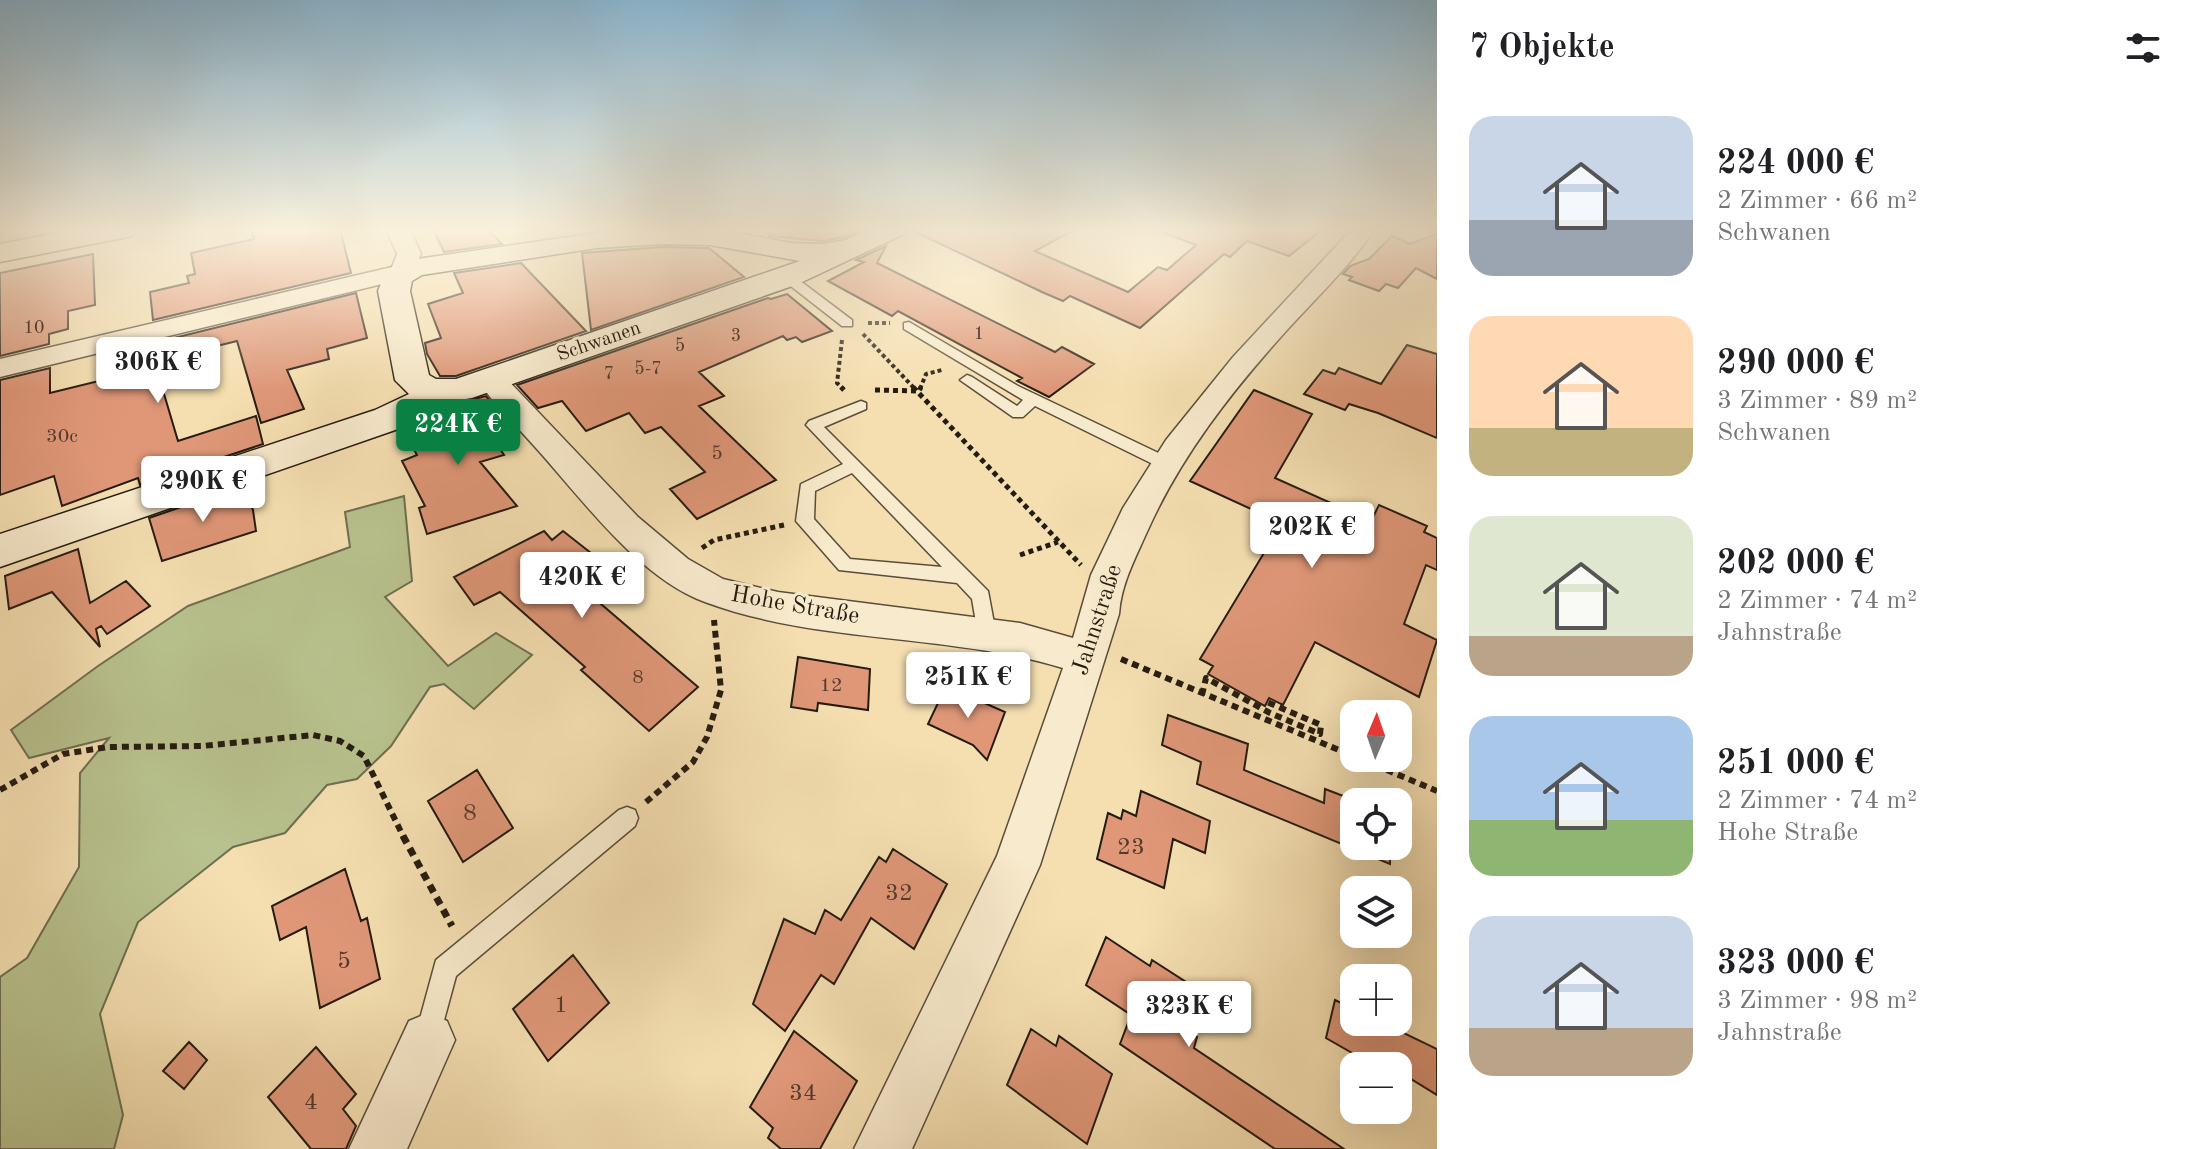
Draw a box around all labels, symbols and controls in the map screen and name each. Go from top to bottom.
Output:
icon: filters [2121,26,2165,70]
text: 7 Objekte [1469,31,1615,65]
text: 224 000 € [1717,147,1874,181]
icon: home [1533,148,1629,244]
text: 2 Zimmer · 66 m² [1717,188,1917,214]
text: Schwanen [1717,220,1831,246]
street label: Schwanen [554,318,644,366]
house number: 10 [24,319,44,337]
house number: 1 [974,325,984,343]
house number: 3 [731,327,741,345]
pin: 306K € [93,337,223,405]
house number: 5 [675,337,685,355]
text: 290 000 € [1717,347,1874,381]
icon: home [1533,348,1629,444]
text: 306K € [114,350,202,376]
house number: 5-7 [634,360,662,378]
house number: 7 [604,365,614,383]
text: 3 Zimmer · 89 m² [1717,388,1917,414]
pin: 224K € [393,399,523,467]
text: 224K € [414,412,502,438]
text: Schwanen [1717,420,1831,446]
house number: 30c [46,427,78,447]
house number: 5 [711,444,723,464]
pin: 290K € [138,456,268,524]
text: 290K € [159,469,247,495]
pin: 202K € [1247,502,1377,570]
text: 202K € [1268,515,1356,541]
text: 202 000 € [1717,547,1874,581]
icon: home [1533,548,1629,644]
pin: 420K € [517,552,647,620]
street label: Jahnstraße [1069,562,1127,678]
text: 420K € [538,565,626,591]
street label: Hohe Straße [729,583,861,629]
text: 2 Zimmer · 74 m² [1717,588,1917,614]
text: Jahnstraße [1717,620,1842,646]
pin: 251K € [903,652,1033,720]
text: 251K € [924,665,1012,691]
house number: 8 [632,668,644,688]
house number: 12 [819,676,843,696]
north arrow [1340,700,1412,772]
map controls [1340,700,1412,1124]
text: 251 000 € [1717,747,1874,781]
icon: home [1533,748,1629,844]
button: locate [1340,788,1412,860]
text: 2 Zimmer · 74 m² [1717,788,1917,814]
house number: 8 [463,802,477,826]
text: Hohe Straße [1717,820,1858,846]
house number: 23 [1117,836,1145,860]
button: layers [1340,876,1412,948]
house number: 32 [885,882,913,906]
text: 323 000 € [1717,947,1874,981]
icon: home [1533,948,1629,1044]
house number: 5 [337,950,351,974]
button: + [1340,964,1412,1036]
pin: 323K € [1124,981,1254,1049]
text: 3 Zimmer · 98 m² [1717,988,1917,1014]
house number: 1 [554,994,568,1018]
text: 323K € [1145,994,1233,1020]
text: Jahnstraße [1717,1020,1842,1046]
button: − [1340,1052,1412,1124]
house number: 34 [789,1082,817,1106]
house number: 4 [304,1091,318,1115]

